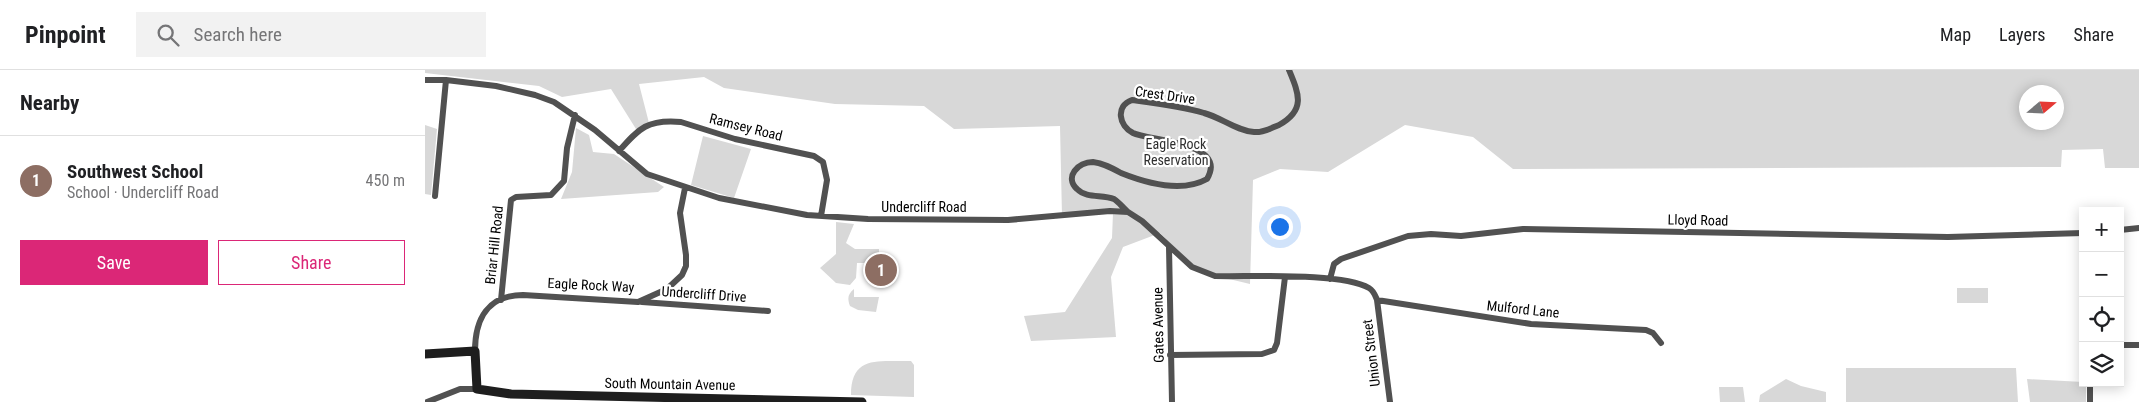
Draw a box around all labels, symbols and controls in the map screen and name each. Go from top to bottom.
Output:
search box [136,12,486,57]
text: Pinpoint [25,21,106,49]
icon: search [154,21,182,49]
text: Search here [194,23,282,46]
text: Map [1940,24,1971,45]
text: Layers [1999,24,2046,45]
text: Share [2074,24,2114,45]
street label: Crest Drive [1134,83,1196,107]
north arrow [2019,85,2064,130]
text: Nearby [20,91,79,115]
street label: Ramsey Road [708,110,784,144]
park label: Eagle Rock Reservation [1143,136,1209,168]
text: Southwest School [67,160,203,183]
text: 1 [32,171,40,190]
text: 450 m [366,171,405,190]
text: School · Undercliff Road [67,183,219,202]
street label: Undercliff Road [881,199,967,215]
street label: Briar Hill Road [482,205,506,285]
map controls [2079,207,2124,387]
button: + [2079,207,2124,252]
street label: Lloyd Road [1667,211,1729,229]
your location [1267,214,1293,240]
button: Save [20,240,208,285]
button: Share [218,240,405,285]
pin: 1 [865,251,897,289]
button: − [2079,252,2124,297]
street label: Eagle Rock Way [547,275,635,295]
street label: Undercliff Drive [661,283,747,305]
street label: Gates Avenue [1149,287,1167,363]
street label: Mulford Lane [1486,297,1561,321]
button: locate [2079,297,2124,342]
street label: Union Street [1359,318,1383,388]
button: layers [2079,342,2124,387]
street label: South Mountain Avenue [605,375,736,393]

